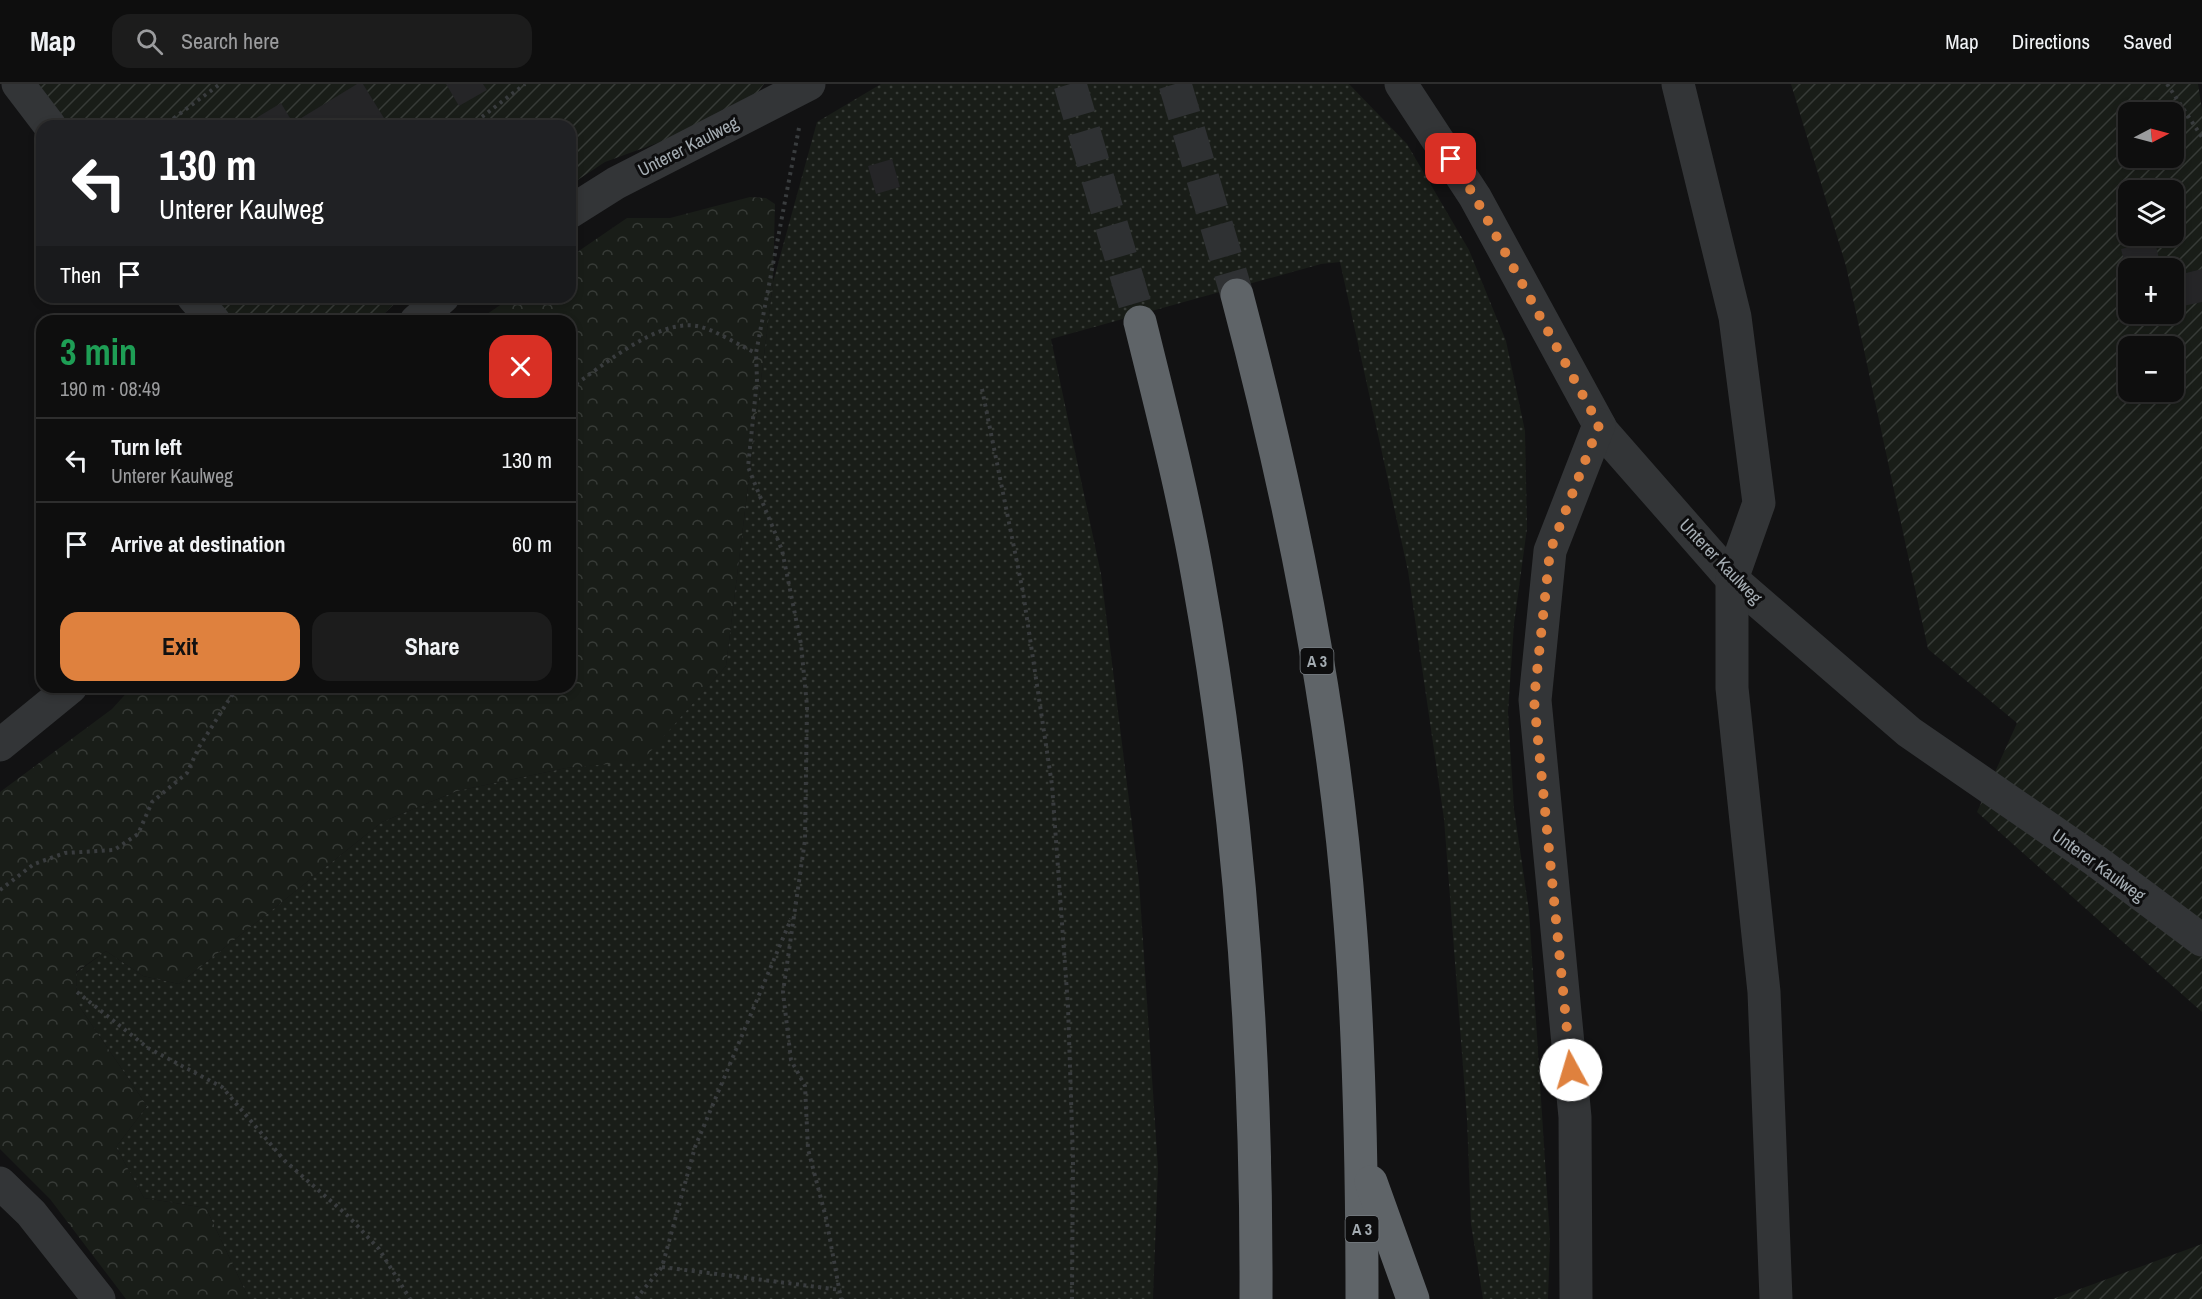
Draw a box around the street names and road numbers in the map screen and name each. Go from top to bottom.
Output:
street label: Unterer Kaulweg [633,110,743,182]
street label: Unterer Kaulweg [1674,513,1769,610]
road number: A 3 [1300,648,1334,674]
street label: Unterer Kaulweg [2047,823,2151,908]
road number: A 3 [1346,1216,1378,1242]

